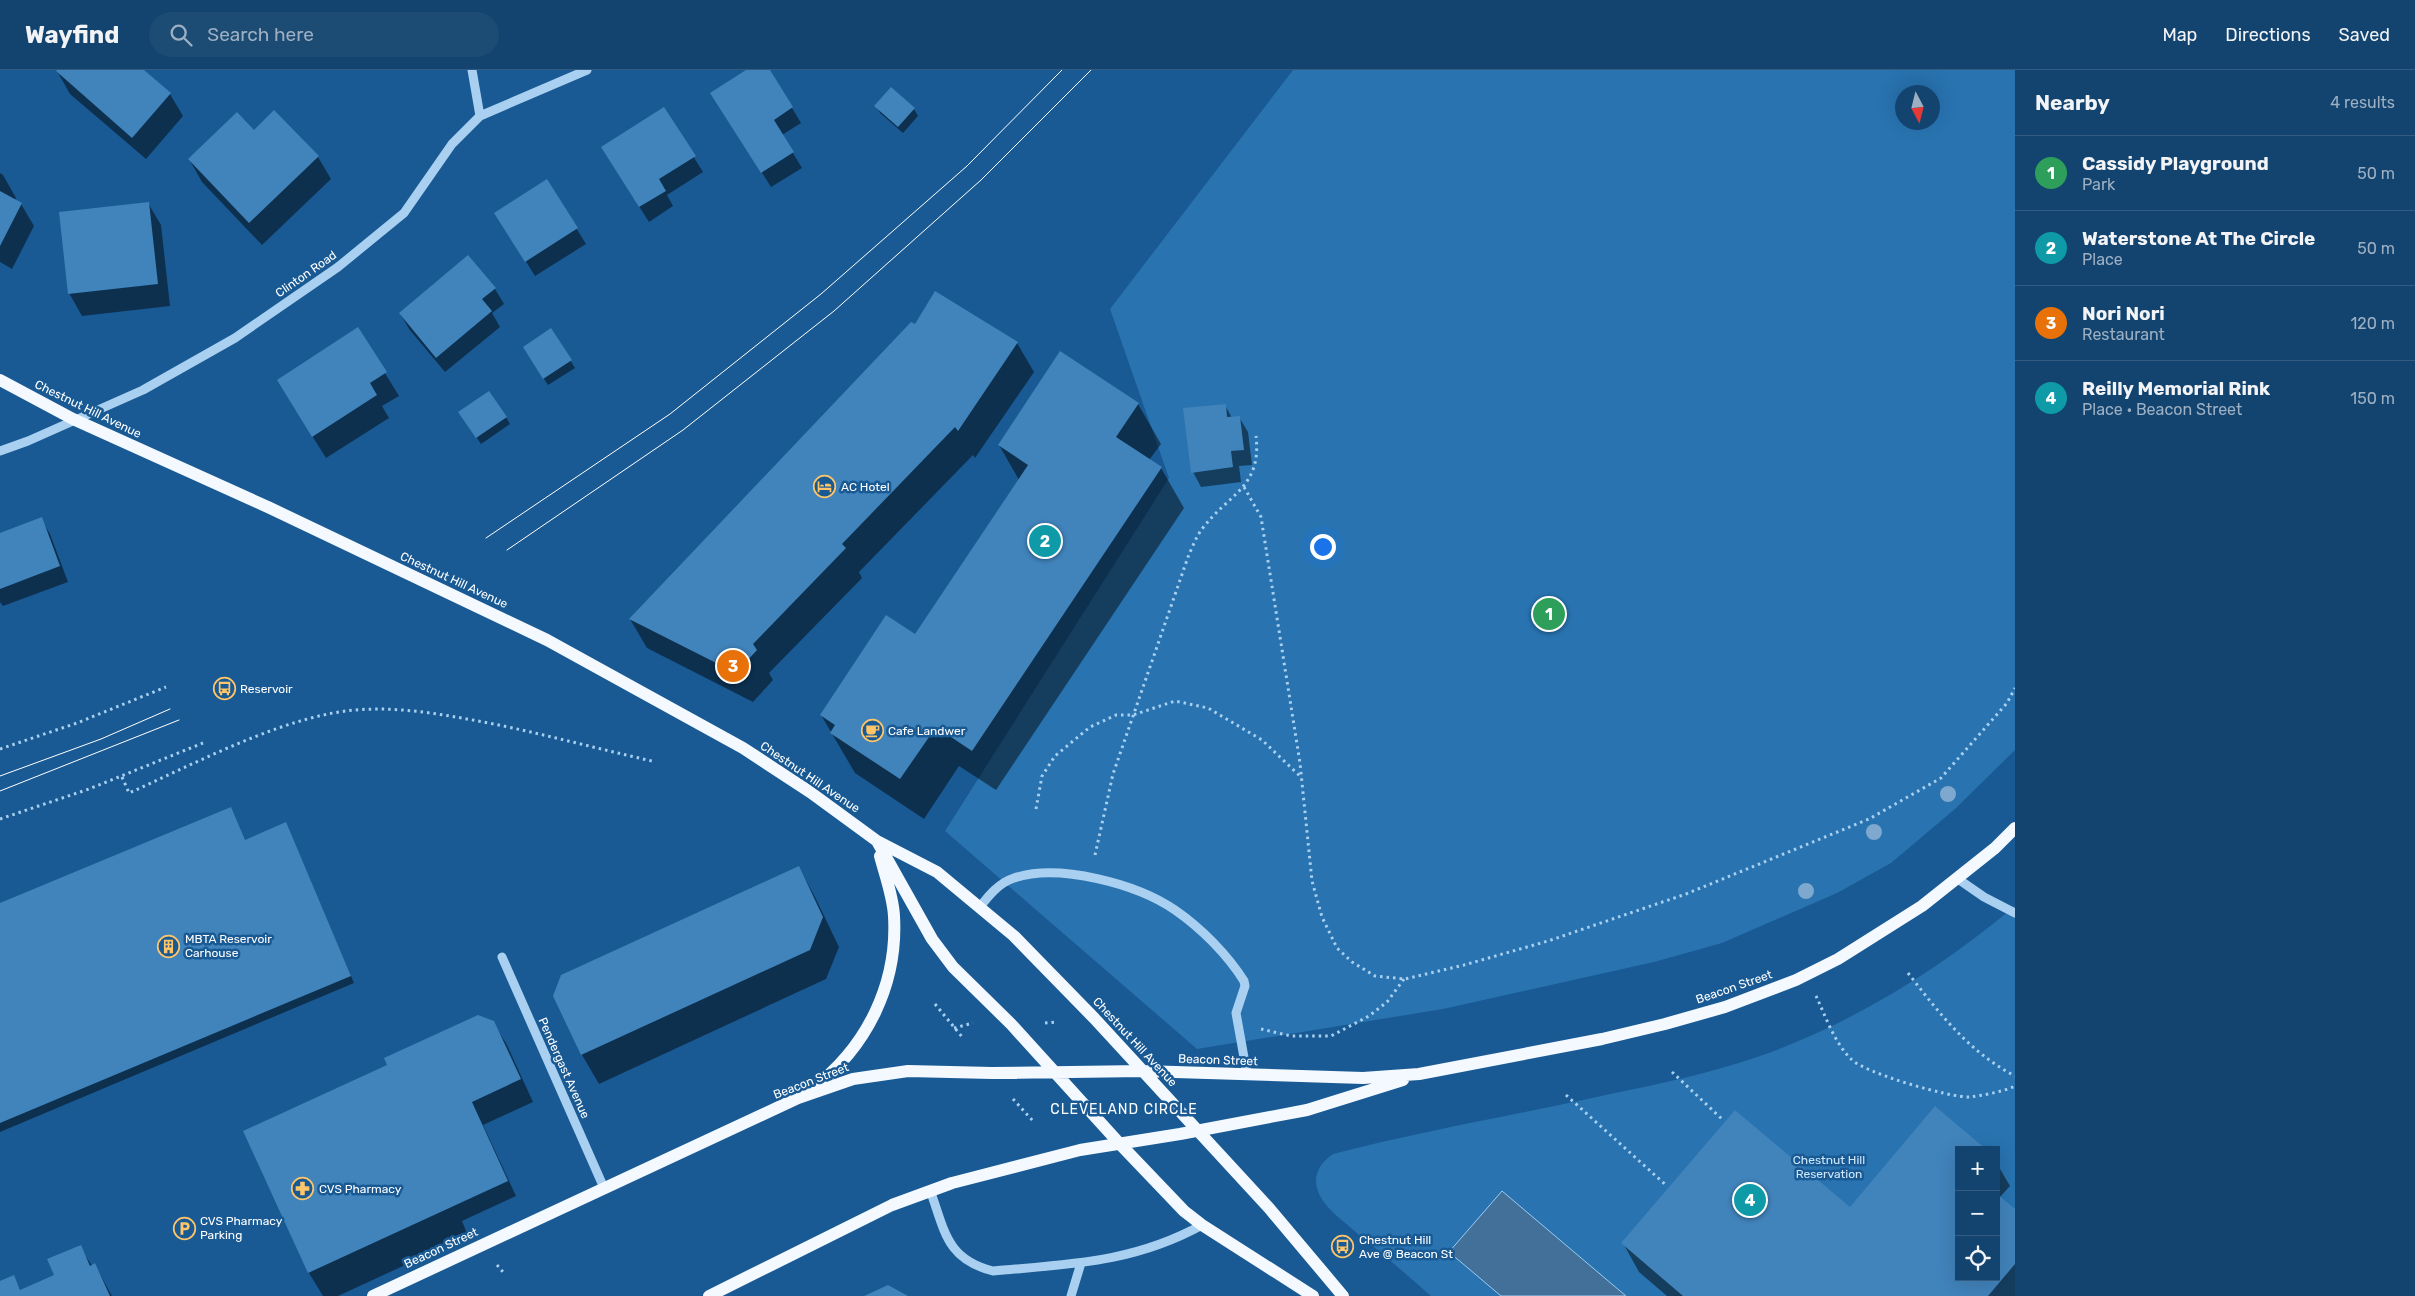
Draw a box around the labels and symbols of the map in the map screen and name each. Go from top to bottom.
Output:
north arrow [1895,85,1940,130]
street label: Clinton Road [273,248,339,300]
street label: Chestnut Hill Avenue [32,377,144,441]
hotel icon: AC Hotel [813,475,837,499]
place label: AC Hotel [841,480,890,494]
pin: 2 [1029,522,1061,560]
your location [1310,534,1336,560]
street label: Chestnut Hill Avenue [398,549,510,611]
pin: 1 [1533,595,1565,633]
pin: 3 [717,647,749,685]
bus stop icon: Reservoir [212,677,236,701]
place label: Reservoir [240,682,293,696]
cafe icon: Cafe Landwer [860,719,884,743]
place label: Cafe Landwer [888,724,966,738]
street label: Chestnut Hill Avenue [758,739,863,816]
place label: MBTA Reservoir Carhouse [185,932,272,960]
building icon: MBTA Reservoir Carhouse [157,934,181,958]
street label: Beacon Street [1694,967,1774,1007]
street label: Chestnut Hill Avenue [1090,994,1180,1090]
street label: Pendergast Avenue [535,1015,593,1121]
street label: Beacon Street [1178,1052,1258,1068]
street label: Beacon Street [771,1060,851,1102]
district label: CLEVELAND CIRCLE [1050,1101,1198,1118]
park label: Chestnut Hill Reservation [1793,1153,1865,1181]
pharmacy icon: CVS Pharmacy [291,1177,315,1201]
pin: 4 [1734,1181,1766,1219]
place label: CVS Pharmacy [319,1182,402,1196]
place label: CVS Pharmacy Parking [200,1214,283,1242]
parking icon: CVS Pharmacy Parking [172,1216,196,1240]
street label: Beacon Street [402,1225,480,1271]
place label: Chestnut Hill Ave @ Beacon St [1359,1233,1453,1261]
bus stop icon: Chestnut Hill Ave @ Beacon St [1331,1235,1355,1259]

